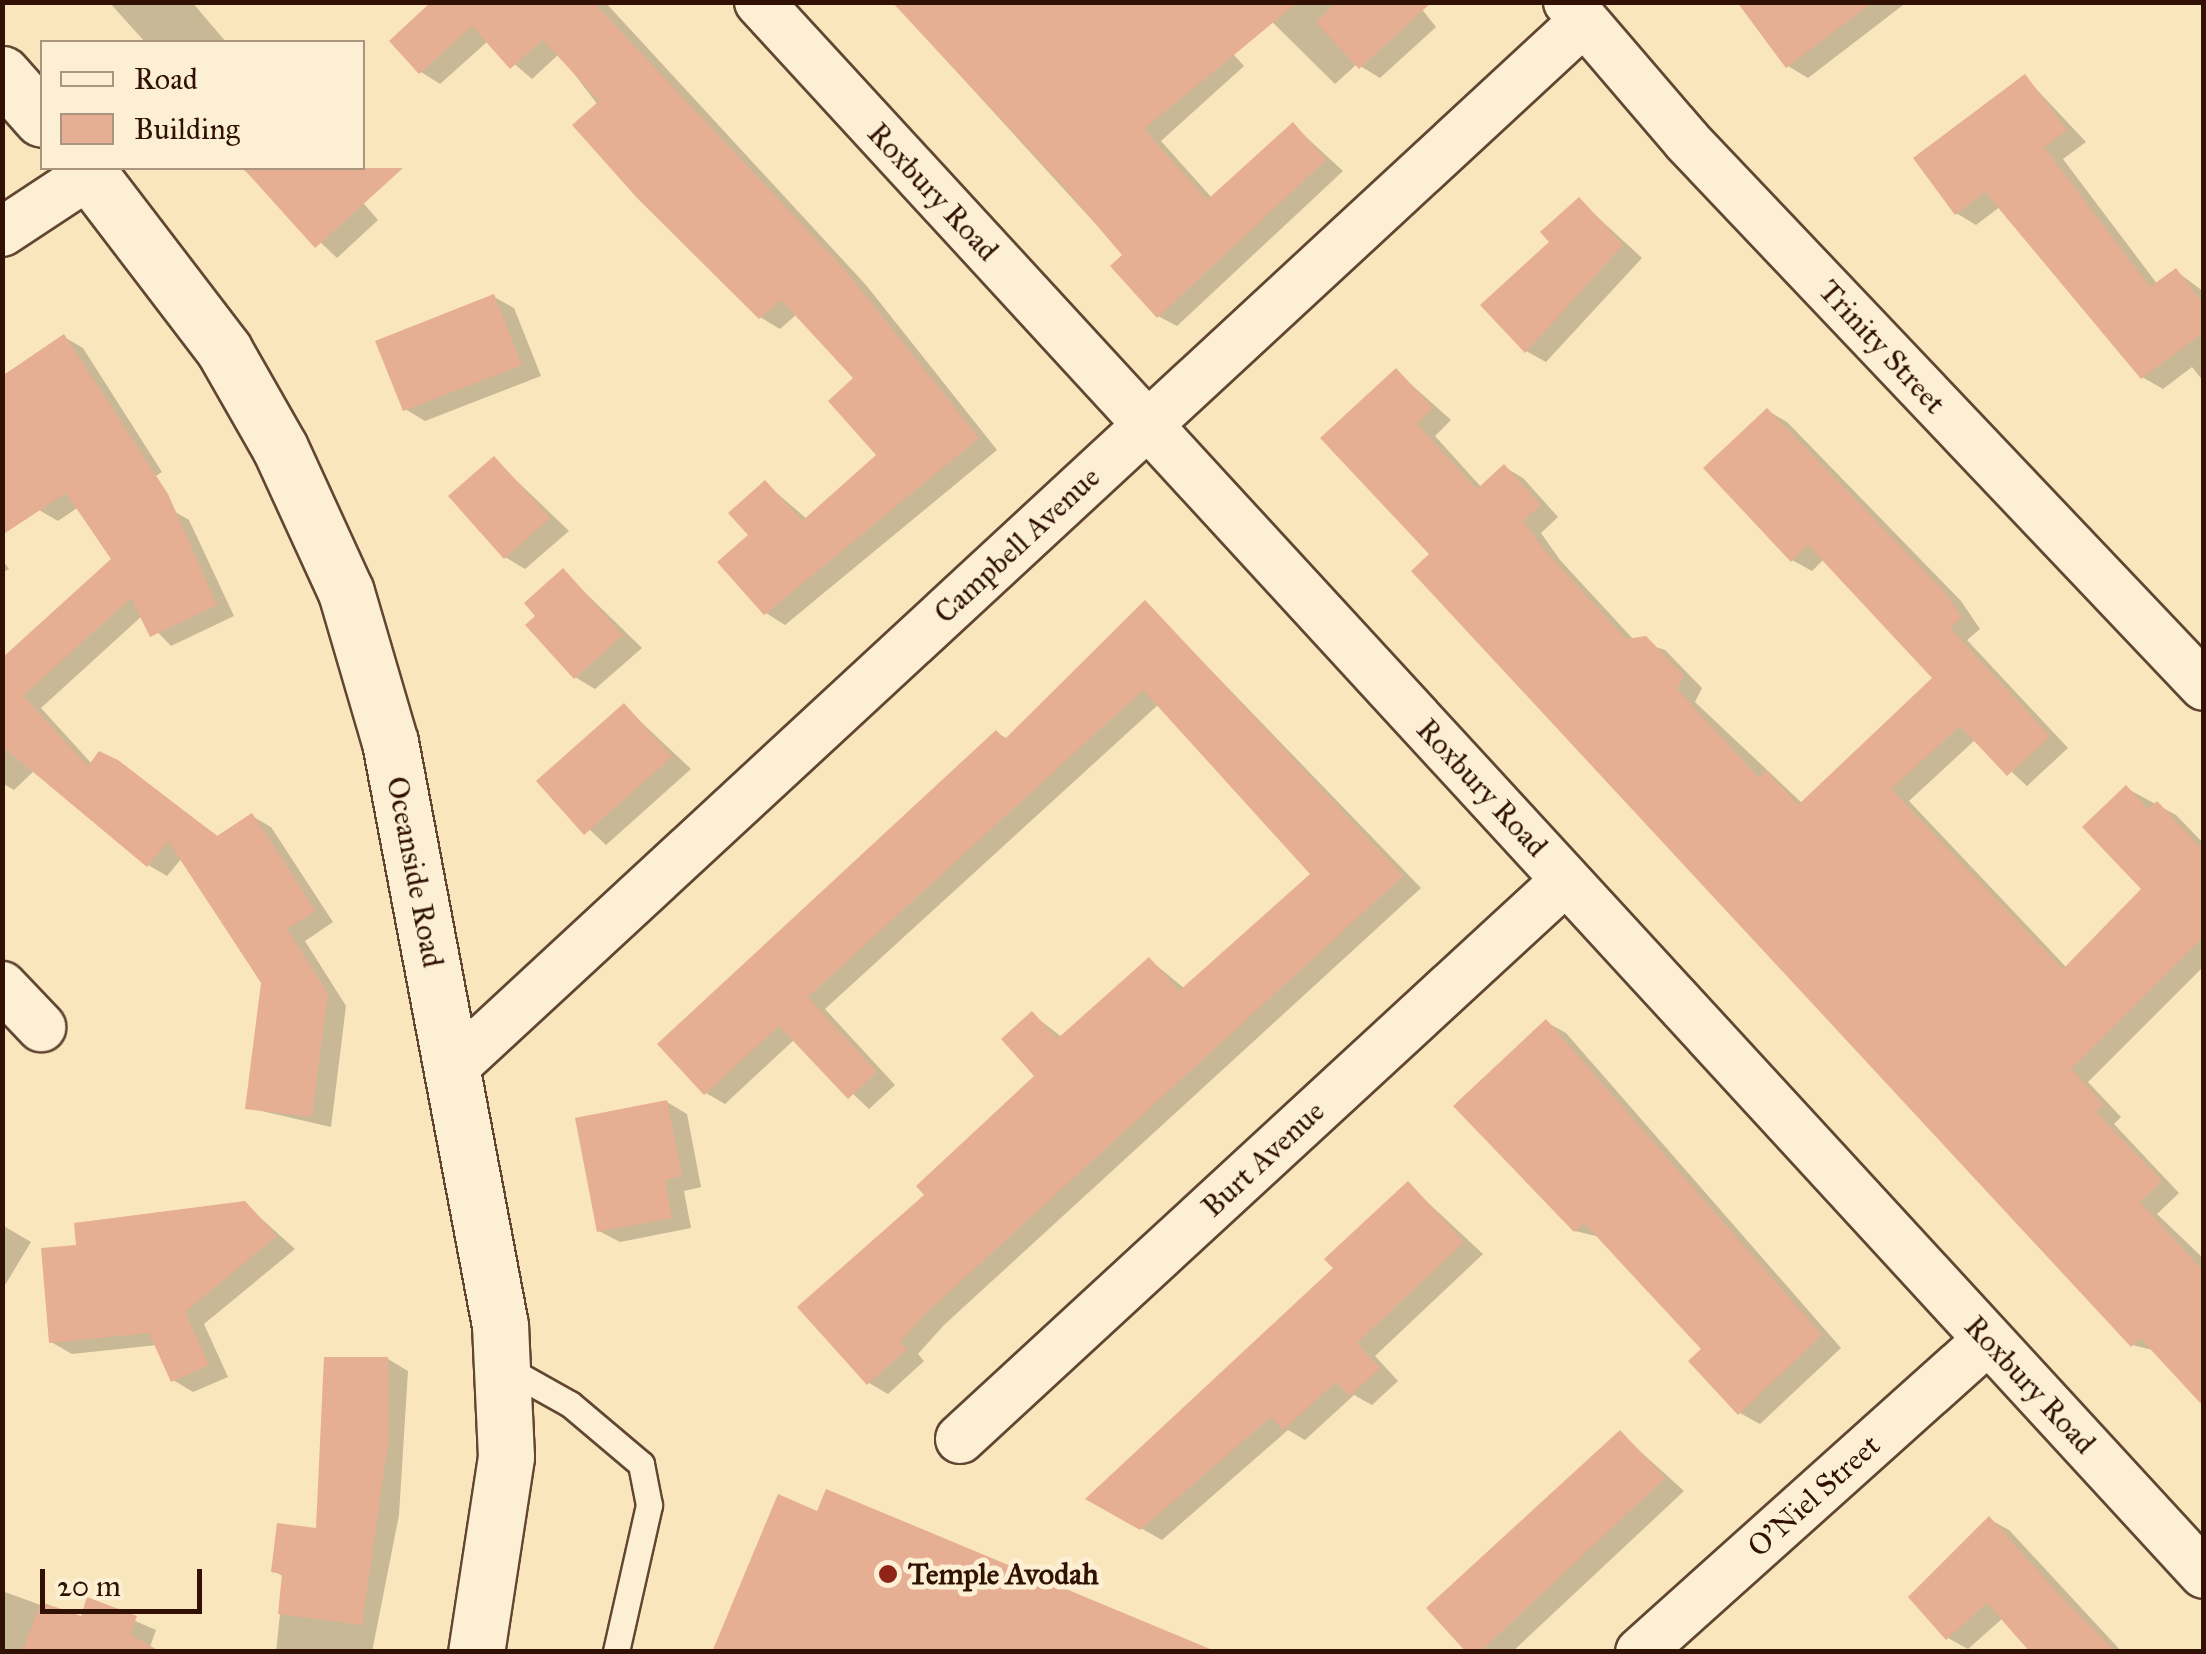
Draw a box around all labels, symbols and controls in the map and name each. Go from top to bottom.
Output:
legend [40,40,365,170]
text: Road [134,61,198,97]
text: Building [134,111,240,147]
street label: Roxbury Road [860,116,1006,268]
street label: Trinity Street [1811,273,1953,421]
street label: Campbell Avenue [927,459,1107,631]
street label: Roxbury Road [1409,712,1555,864]
street label: Oceanside Road [379,773,451,971]
street label: Burt Avenue [1194,1093,1332,1225]
street label: Roxbury Road [1957,1309,2103,1461]
street label: O'Niel Street [1741,1427,1887,1565]
scale bar [45,1549,208,1611]
place label: Temple Avodah [908,1556,1099,1592]
marker: Temple Avodah [877,1563,899,1585]
text: 20 m [57,1568,121,1604]

